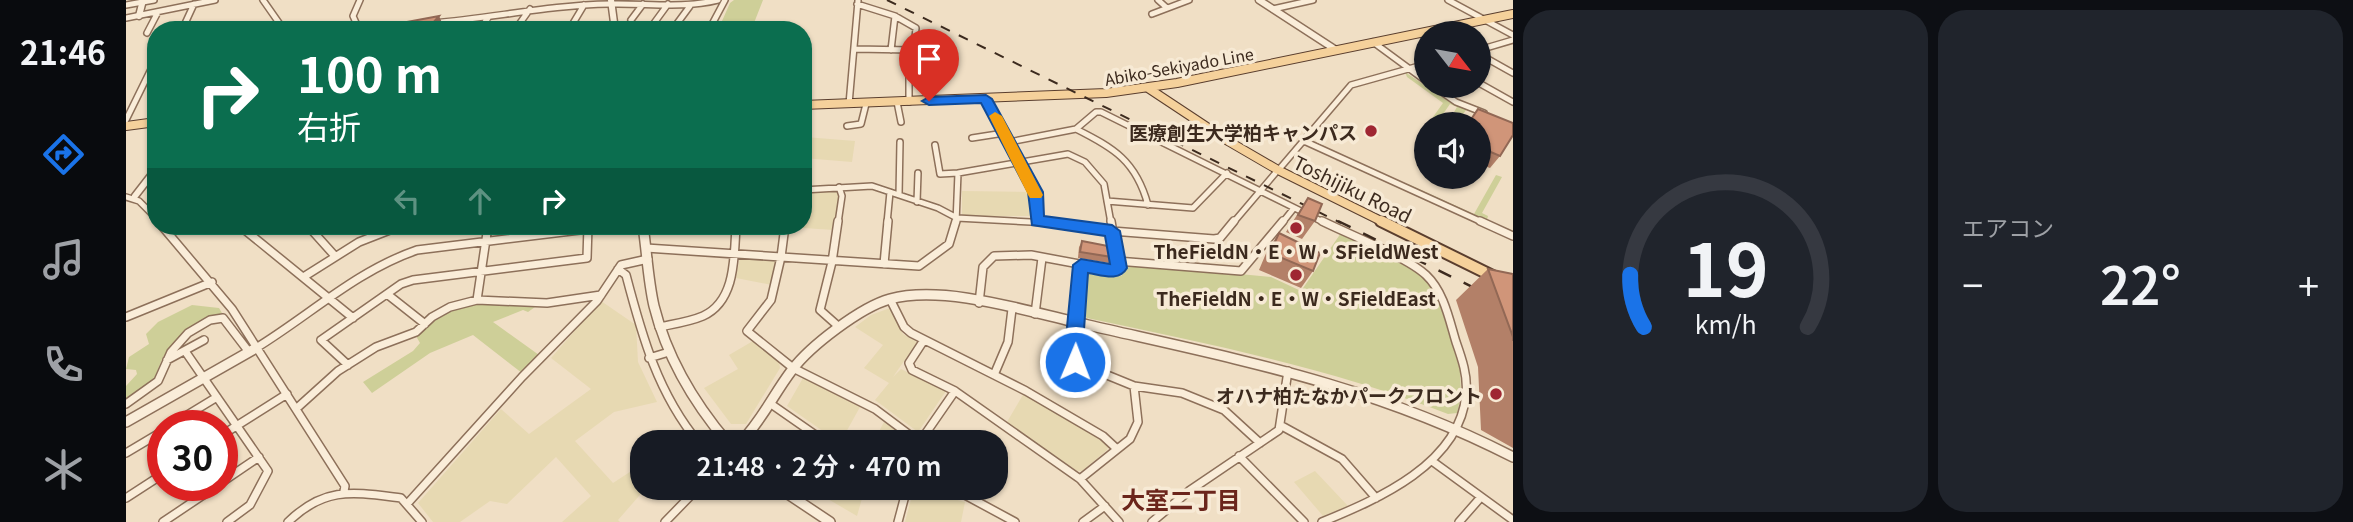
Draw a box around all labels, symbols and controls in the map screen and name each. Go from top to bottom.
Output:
north arrow [1414,21,1491,98]
map controls [1414,21,1491,189]
text: 21:46 [20,28,106,74]
pin [899,29,959,101]
text: 100 m [297,36,442,107]
icon: arrive [910,40,948,78]
street label: Abiko-Sekiyado Line [1103,41,1256,91]
icon: right [182,49,273,140]
text: 右折 [297,102,361,148]
button: sound [1414,112,1491,189]
place label: 医療創生大学柏キャンパス [1129,118,1357,145]
marker: 医療創生大学柏キャンパス [1363,123,1379,139]
icon: directions [39,130,88,179]
street label: Toshijiku Road [1289,148,1417,228]
icon: left [388,182,426,220]
icon: ahead [461,182,499,220]
icon: right [534,182,572,220]
text: エアコン [1962,210,2054,244]
text: 19 [1683,213,1768,318]
marker: TheFieldN・E・W・SFieldWest [1288,220,1304,236]
icon: music [39,235,88,284]
place label: TheFieldN・E・W・SFieldWest [1154,237,1438,264]
text: 22° [2100,245,2181,320]
text: − [1962,256,1983,311]
text: + [2298,256,2319,311]
marker: TheFieldN・E・W・SFieldEast [1288,267,1304,283]
place label: TheFieldN・E・W・SFieldEast [1156,284,1436,311]
text: km/h [1695,305,1756,341]
position arrow [1038,325,1112,399]
icon: phone [39,340,88,389]
place label: オハナ柏たなかパークフロント [1216,381,1482,408]
marker: オハナ柏たなかパークフロント [1488,386,1504,402]
speed limit sign: 30 [147,410,238,501]
icon: climate [39,445,88,494]
text: 21:48 · 2 分 · 470 m [696,446,942,483]
district label: 大室二丁目 [1121,481,1241,516]

